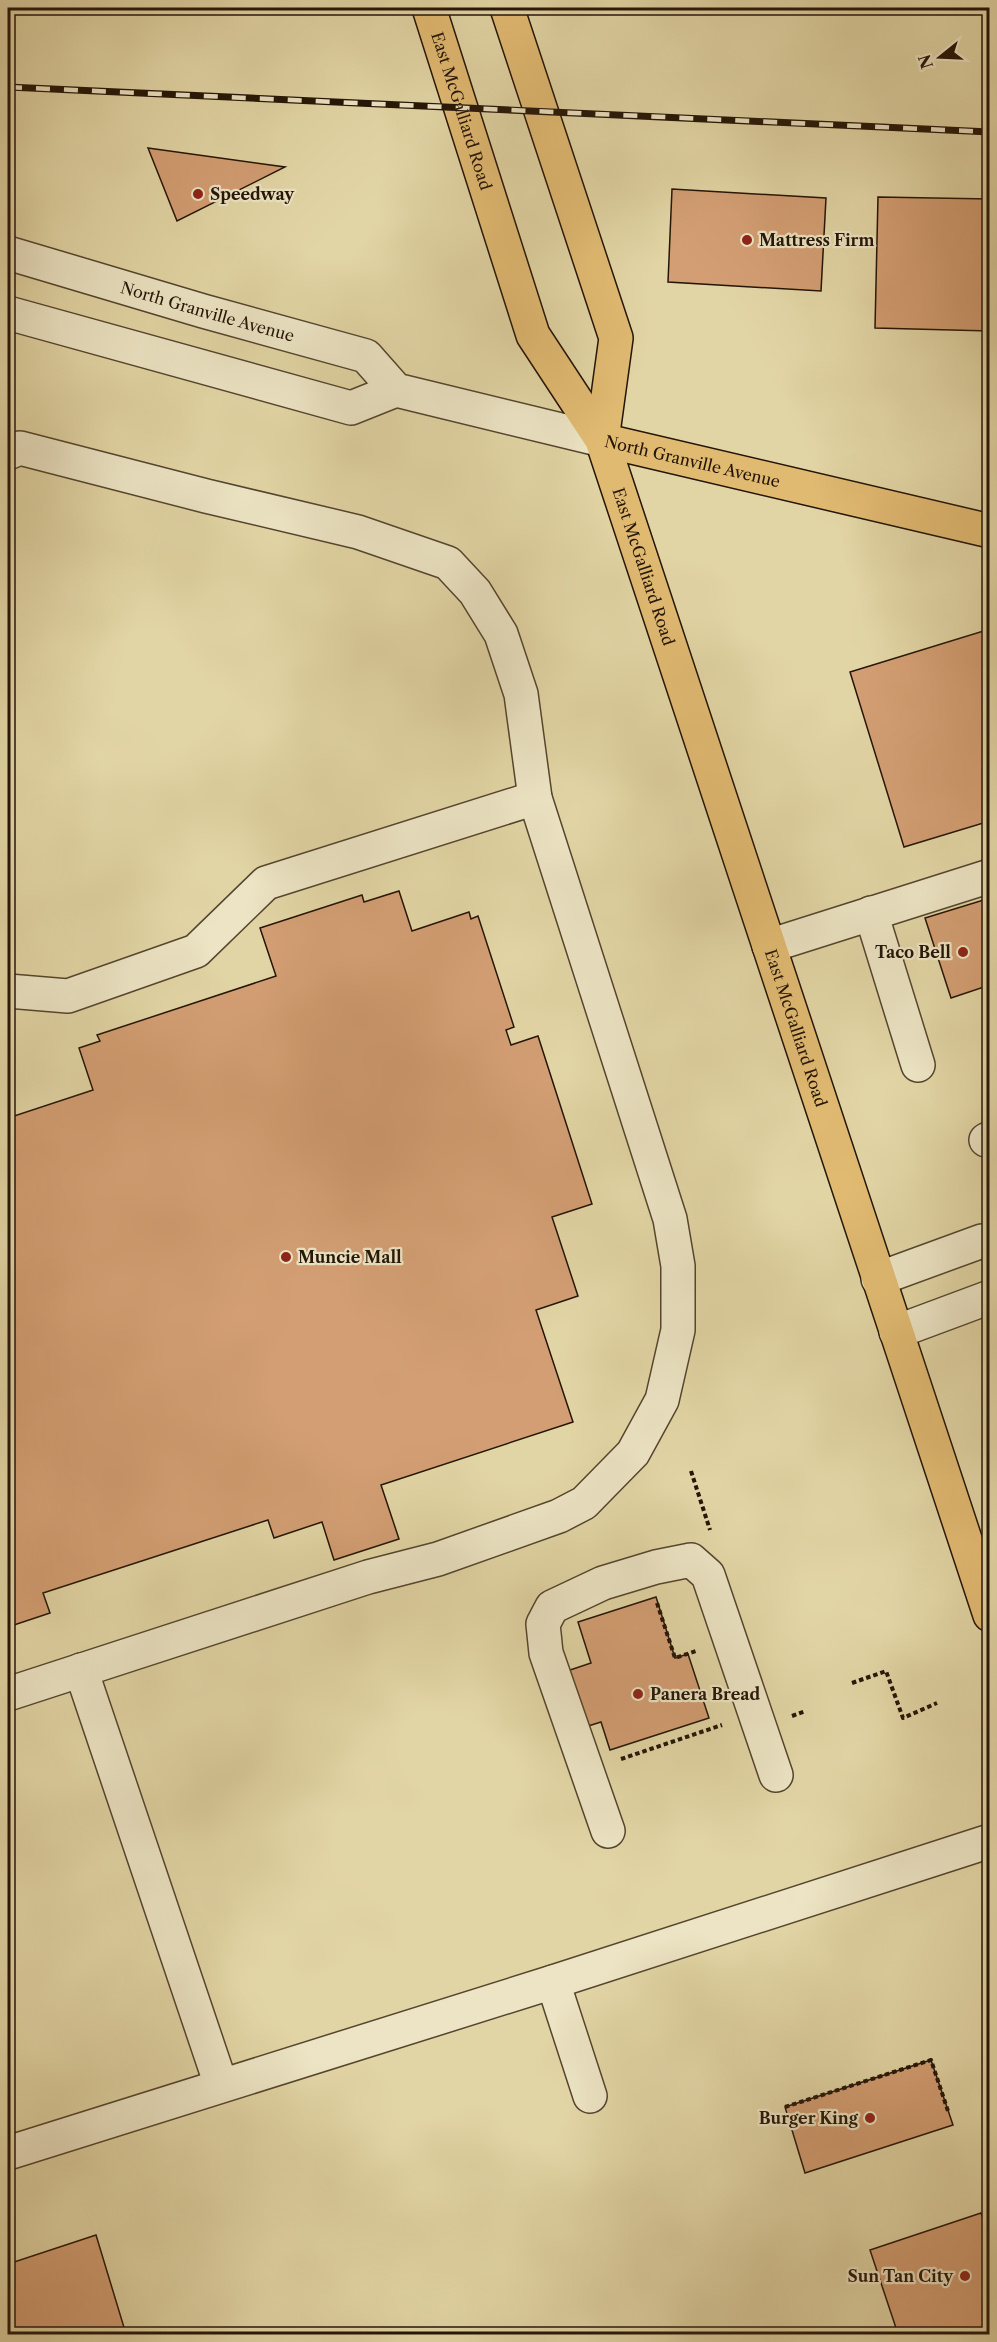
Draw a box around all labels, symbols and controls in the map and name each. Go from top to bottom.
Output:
north arrow [910,27,970,87]
street label: East McGalliard Road [427,29,496,193]
text: N [914,52,937,71]
place label: Speedway [210,184,295,204]
marker: Speedway [191,187,205,201]
place label: Mattress Firm [759,230,874,250]
marker: Mattress Firm [740,233,754,247]
street label: North Granville Avenue [118,277,297,346]
street label: North Granville Avenue [603,431,782,491]
street label: East McGalliard Road [608,485,679,648]
place label: Taco Bell [875,942,951,962]
marker: Taco Bell [956,945,970,959]
street label: East McGalliard Road [761,947,832,1110]
place label: Muncie Mall [298,1247,402,1267]
marker: Muncie Mall [279,1250,293,1264]
place label: Panera Bread [650,1684,761,1704]
marker: Panera Bread [631,1687,645,1701]
place label: Burger King [759,2108,859,2128]
marker: Burger King [863,2111,877,2125]
place label: Sun Tan City [847,2266,954,2286]
marker: Sun Tan City [958,2269,972,2283]

